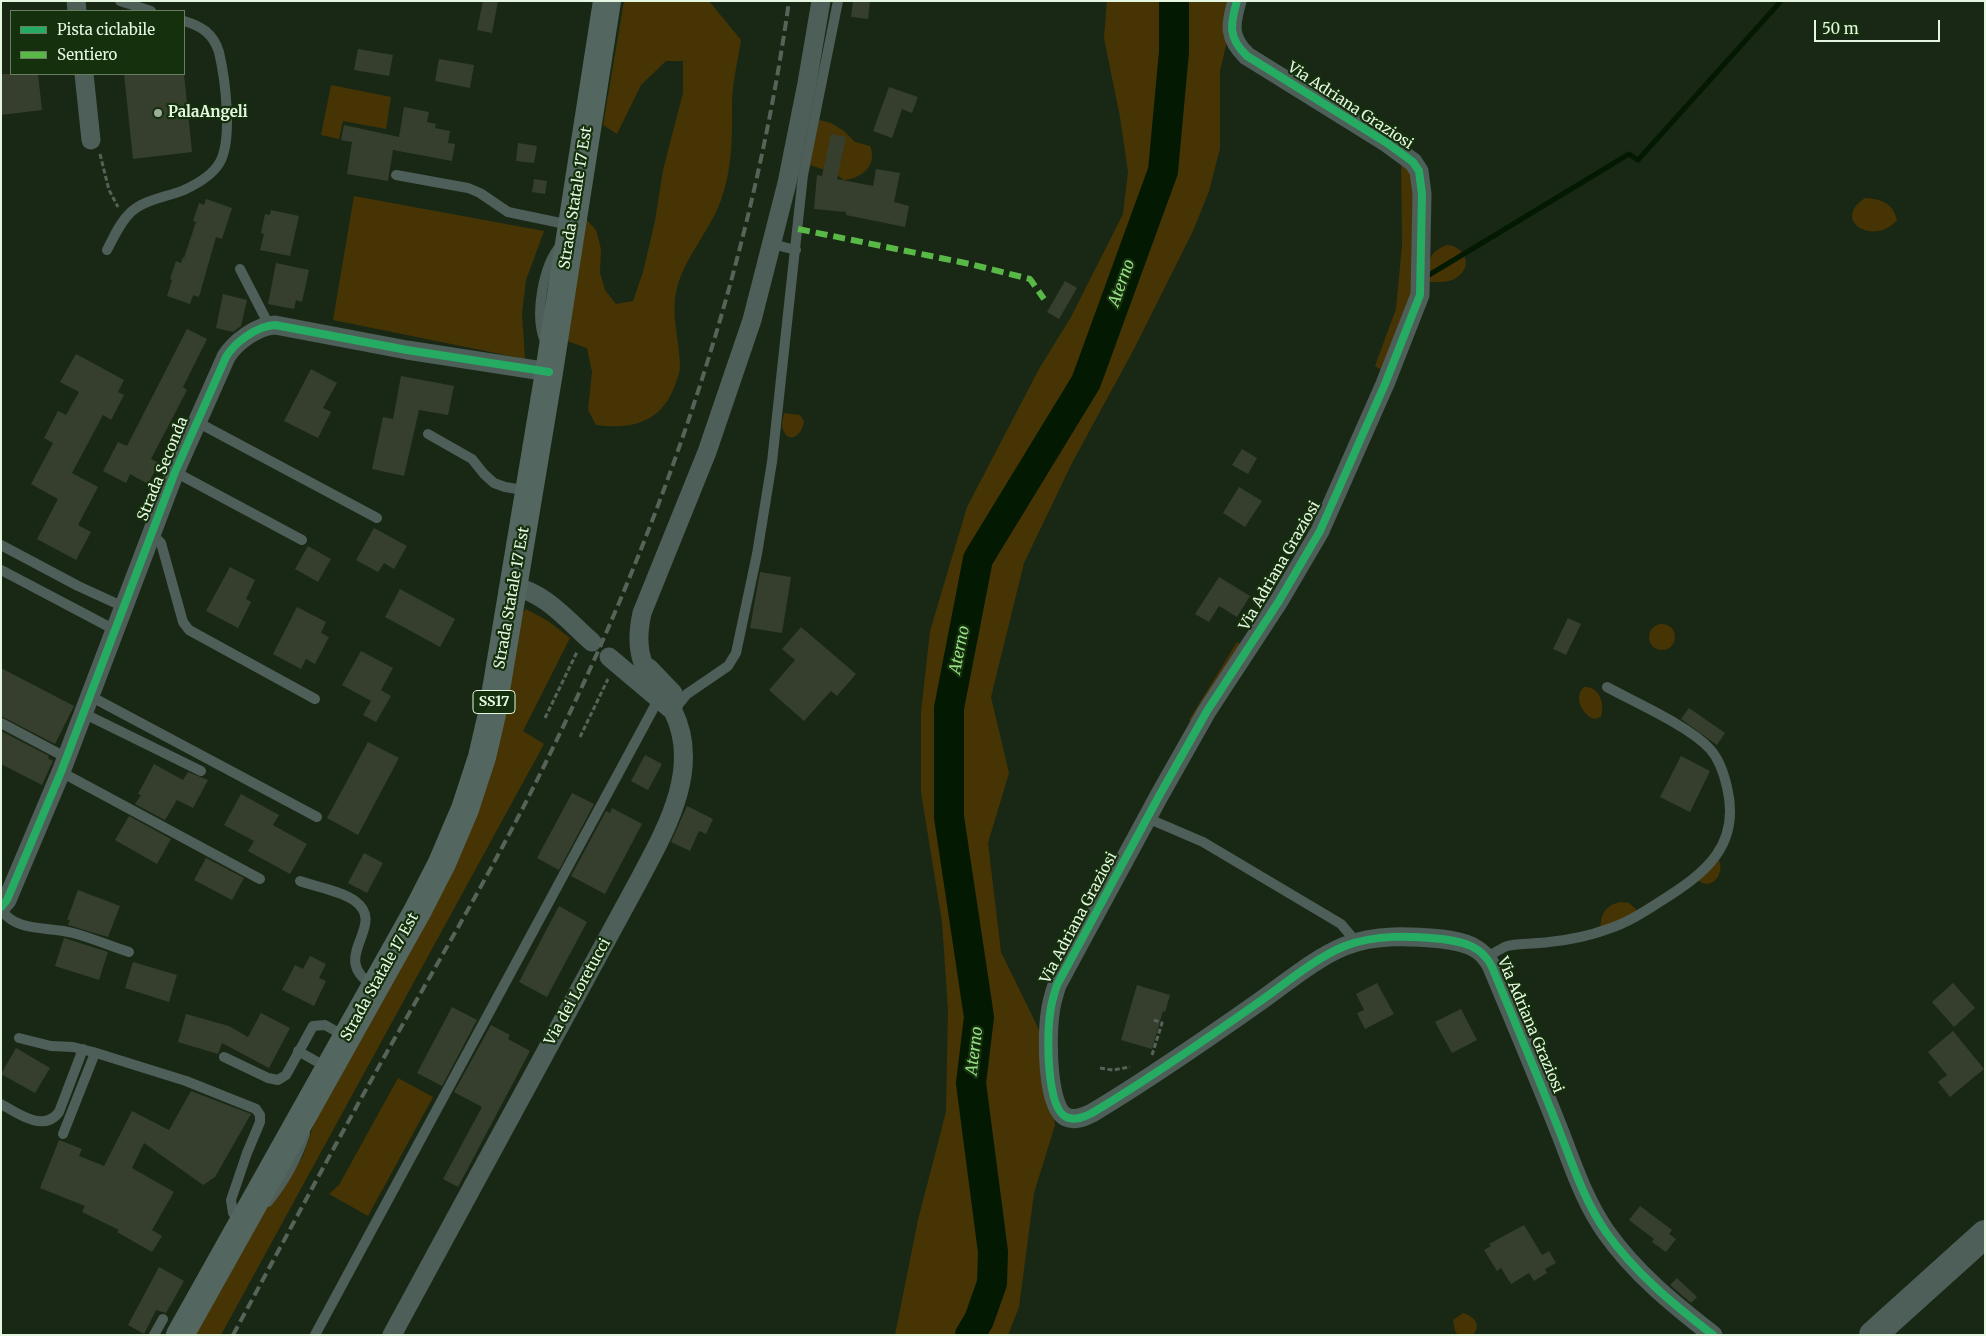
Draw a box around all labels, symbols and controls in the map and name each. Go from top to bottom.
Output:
legend [10,10,185,75]
scale bar [1816,10,1942,42]
text: 50 m [1822,19,1859,38]
text: Pista ciclabile [57,20,155,39]
text: Sentiero [57,45,117,64]
street label: Via Adriana Graziosi [1284,59,1416,153]
place label: PalaAngeli [168,104,248,122]
marker: PalaAngeli [152,107,164,119]
street label: Strada Statale 17 Est [556,125,596,271]
water label: Aterno [1105,257,1139,309]
street label: Strada Seconda [134,414,192,524]
street label: Via Adriana Graziosi [1236,498,1324,634]
street label: Strada Statale 17 Est [491,526,533,670]
water label: Aterno [946,624,974,676]
road number: SS17 [473,690,515,714]
street label: Via Adriana Graziosi [1037,849,1121,987]
street label: Strada Statale 17 Est [337,910,423,1044]
street label: Via dei Loretucci [541,936,615,1048]
street label: Via Adriana Graziosi [1493,954,1567,1096]
water label: Aterno [962,1026,988,1076]

